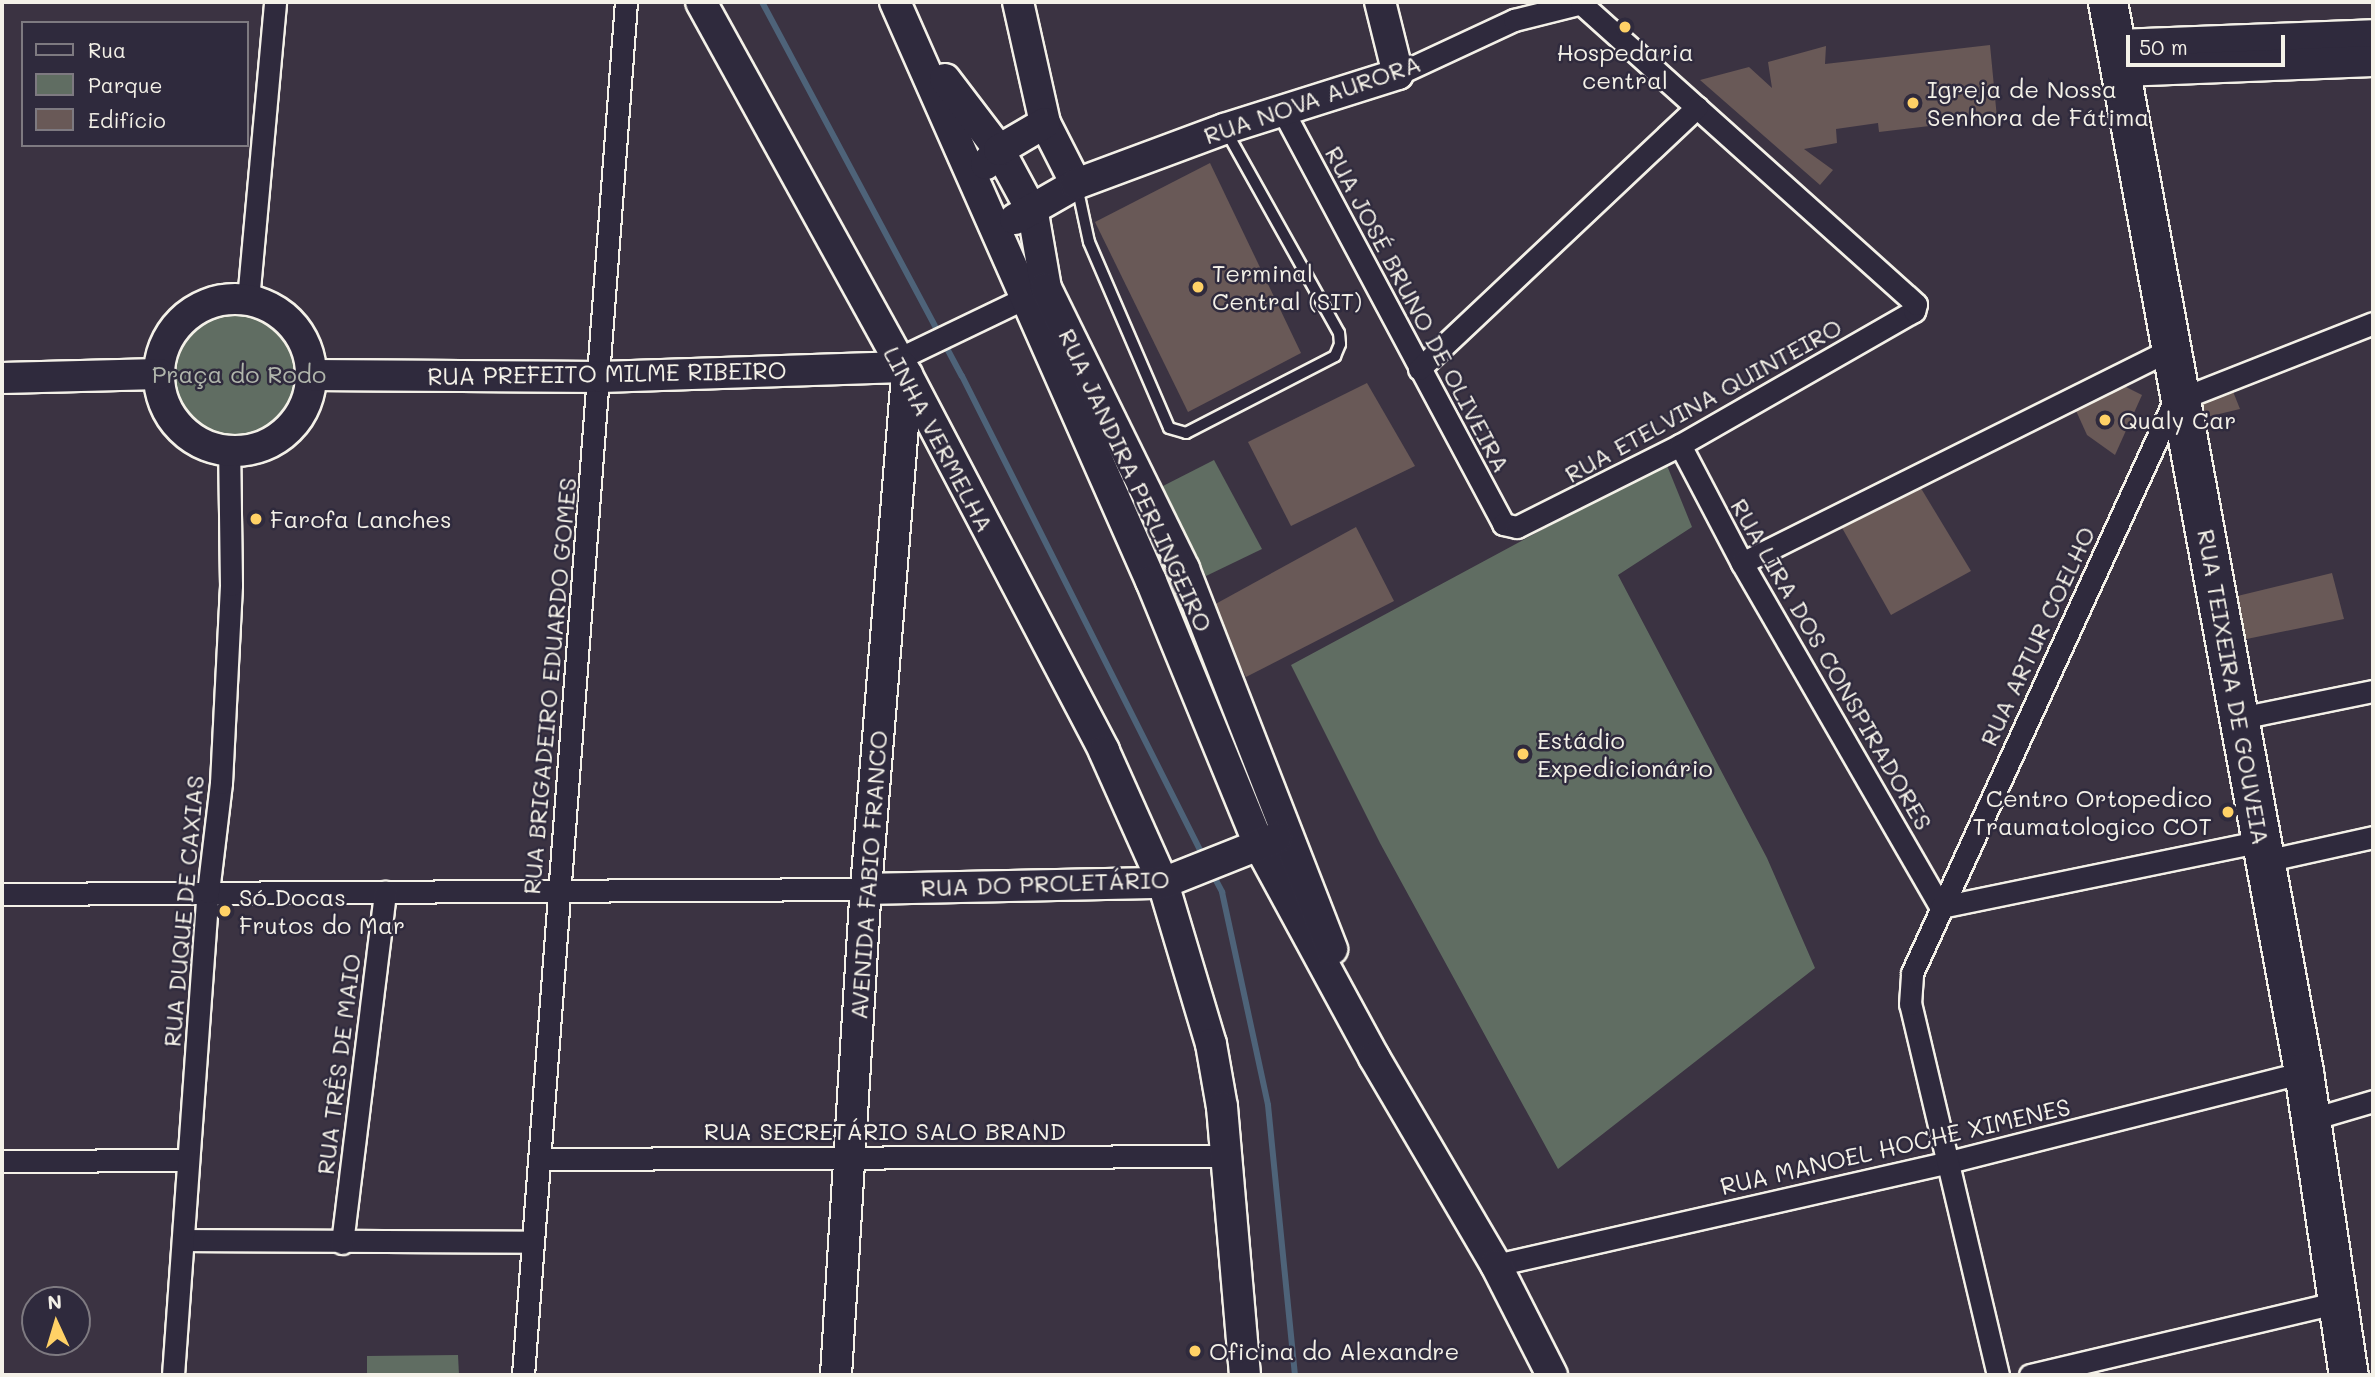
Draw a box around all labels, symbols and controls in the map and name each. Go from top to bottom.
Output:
marker: Hospedaria central [1617,19,1633,35]
legend [21,21,248,147]
scale bar [2130,21,2289,65]
text: 50 m [2139,33,2188,60]
text: Rua [88,36,126,63]
place label: Hospedaria central [1556,38,1694,94]
street label: RUA NOVA AURORA [1200,48,1424,150]
text: Parque [88,71,162,98]
place label: Igreja de Nossa Senhora de Fátima [1927,75,2149,131]
marker: Igreja de Nossa Senhora de Fátima [1905,95,1921,111]
text: Edifício [88,106,166,133]
street label: RUA JOSÉ BRUNO DE OLIVEIRA [1320,141,1516,477]
place label: Terminal Central (SIT) [1212,259,1362,315]
marker: Terminal Central (SIT) [1190,279,1206,295]
street label: RUA ETELVINA QUINTEIRO [1560,312,1846,488]
street label: RUA JANDIRA PERLINGEIRO [1053,324,1219,636]
street label: LINHA VERMELHA [878,341,1000,537]
street label: RUA PREFEITO MILME RIBEIRO [427,355,787,391]
park label: Praça do Rodo [152,360,326,388]
place label: Qualy Car [2119,406,2236,434]
marker: Qualy Car [2097,412,2113,428]
street label: RUA BRIGADEIRO EDUARDO GOMES [516,476,582,896]
street label: RUA LIRA DOS CONSPIRADORES [1725,493,1939,835]
place label: Farofa Lanches [270,505,452,533]
marker: Farofa Lanches [248,511,264,527]
street label: RUA ARTUR COELHO [1973,522,2101,750]
street label: RUA TEIXEIRA DE GOUVEIA [2192,527,2276,847]
place label: Estádio Expedicionário [1537,726,1713,782]
street label: AVENIDA FABIO FRANCO [844,729,892,1021]
marker: Estádio Expedicionário [1515,746,1531,762]
street label: RUA DUQUE DE CAXIAS [157,774,209,1048]
place label: Centro Ortopedico Traumatologico COT [1973,784,2212,840]
marker: Centro Ortopedico Traumatologico COT [2218,802,2238,822]
street label: RUA DO PROLETÁRIO [920,864,1170,902]
place label: Só Docas Frutos do Mar [239,883,405,939]
marker: Só Docas Frutos do Mar [217,903,233,919]
street label: RUA TRÊS DE MAIO [310,952,366,1176]
street label: RUA MANOEL HOCHE XIMENES [1717,1092,2073,1200]
street label: RUA SECRETÁRIO SALO BRAND [704,1117,1066,1145]
north arrow [21,1286,91,1356]
text: N [47,1289,63,1315]
place label: Oficina do Alexandre [1209,1337,1459,1365]
marker: Oficina do Alexandre [1187,1343,1203,1359]

